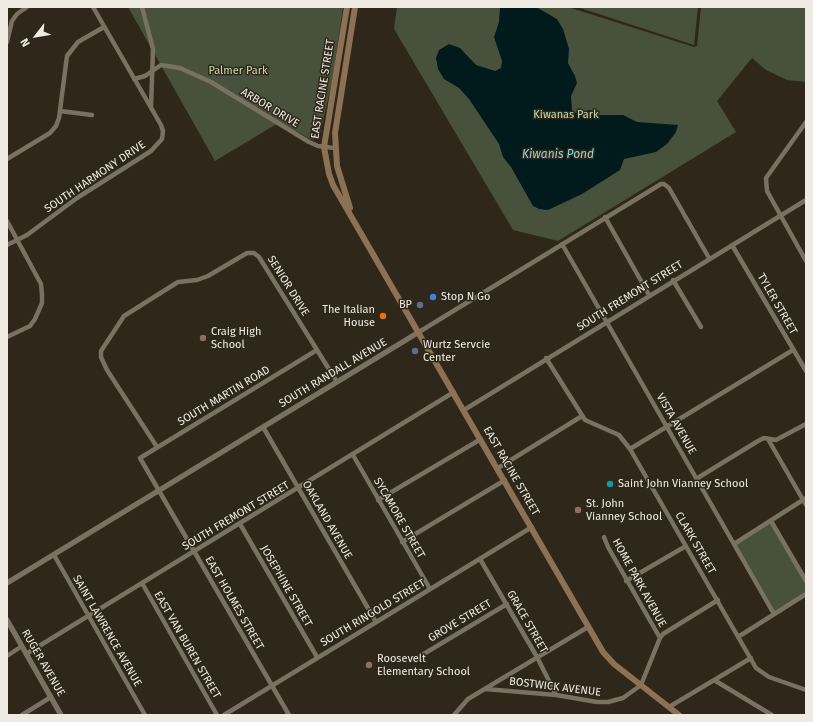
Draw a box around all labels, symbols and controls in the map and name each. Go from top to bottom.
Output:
north arrow [16,16,56,56]
text: N [18,36,33,49]
street label: EAST RACINE STREET [309,38,337,140]
park label: Palmer Park [208,64,268,78]
street label: ARBOR DRIVE [238,85,302,131]
park label: Kiwanas Park [533,108,599,122]
street label: SOUTH HARMONY DRIVE [42,138,148,216]
water label: Kiwanis Pond [522,148,594,162]
street label: SENIOR DRIVE [264,253,312,319]
street label: SOUTH FREMONT STREET [575,258,685,334]
street label: TYLER STREET [754,271,800,337]
place label: Stop N Go [441,290,490,304]
marker: Stop N Go [428,292,438,302]
place label: BP [399,298,412,312]
marker: BP [415,300,425,310]
place label: The Italian House [322,303,375,329]
marker: The Italian House [378,311,388,321]
place label: Craig High School [211,325,261,351]
marker: Craig High School [198,333,208,343]
street label: SOUTH RANDALL AVENUE [277,336,389,410]
place label: Wurtz Servcie Center [423,338,490,364]
marker: Wurtz Servcie Center [410,346,420,356]
street label: SOUTH MARTIN ROAD [176,363,272,429]
street label: VISTA AVENUE [653,391,699,457]
street label: EAST RACINE STREET [480,424,542,518]
street label: SYCAMORE STREET [371,475,427,561]
place label: Saint John Vianney School [618,477,748,491]
street label: OAKLAND AVENUE [299,478,355,562]
street label: SOUTH FREMONT STREET [180,479,292,553]
marker: Saint John Vianney School [605,479,615,489]
place label: St. John Vianney School [586,497,662,523]
marker: St. John Vianney School [573,505,583,515]
street label: CLARK STREET [672,510,718,576]
street label: HOME PARK AVENUE [609,536,669,630]
street label: JOSEPHINE STREET [257,543,315,629]
street label: EAST HOLMES STREET [202,554,266,652]
street label: SAINT LAWRENCE AVENUE [70,573,144,689]
street label: SOUTH RINGOLD STREET [318,576,428,650]
street label: GRACE STREET [504,588,550,656]
street label: EAST VAN BUREN STREET [151,589,223,701]
street label: GROVE STREET [426,597,494,645]
street label: RUGER AVENUE [19,627,67,699]
place label: Roosevelt Elementary School [377,652,470,678]
marker: Roosevelt Elementary School [364,660,374,670]
street label: BOSTWICK AVENUE [508,675,602,699]

